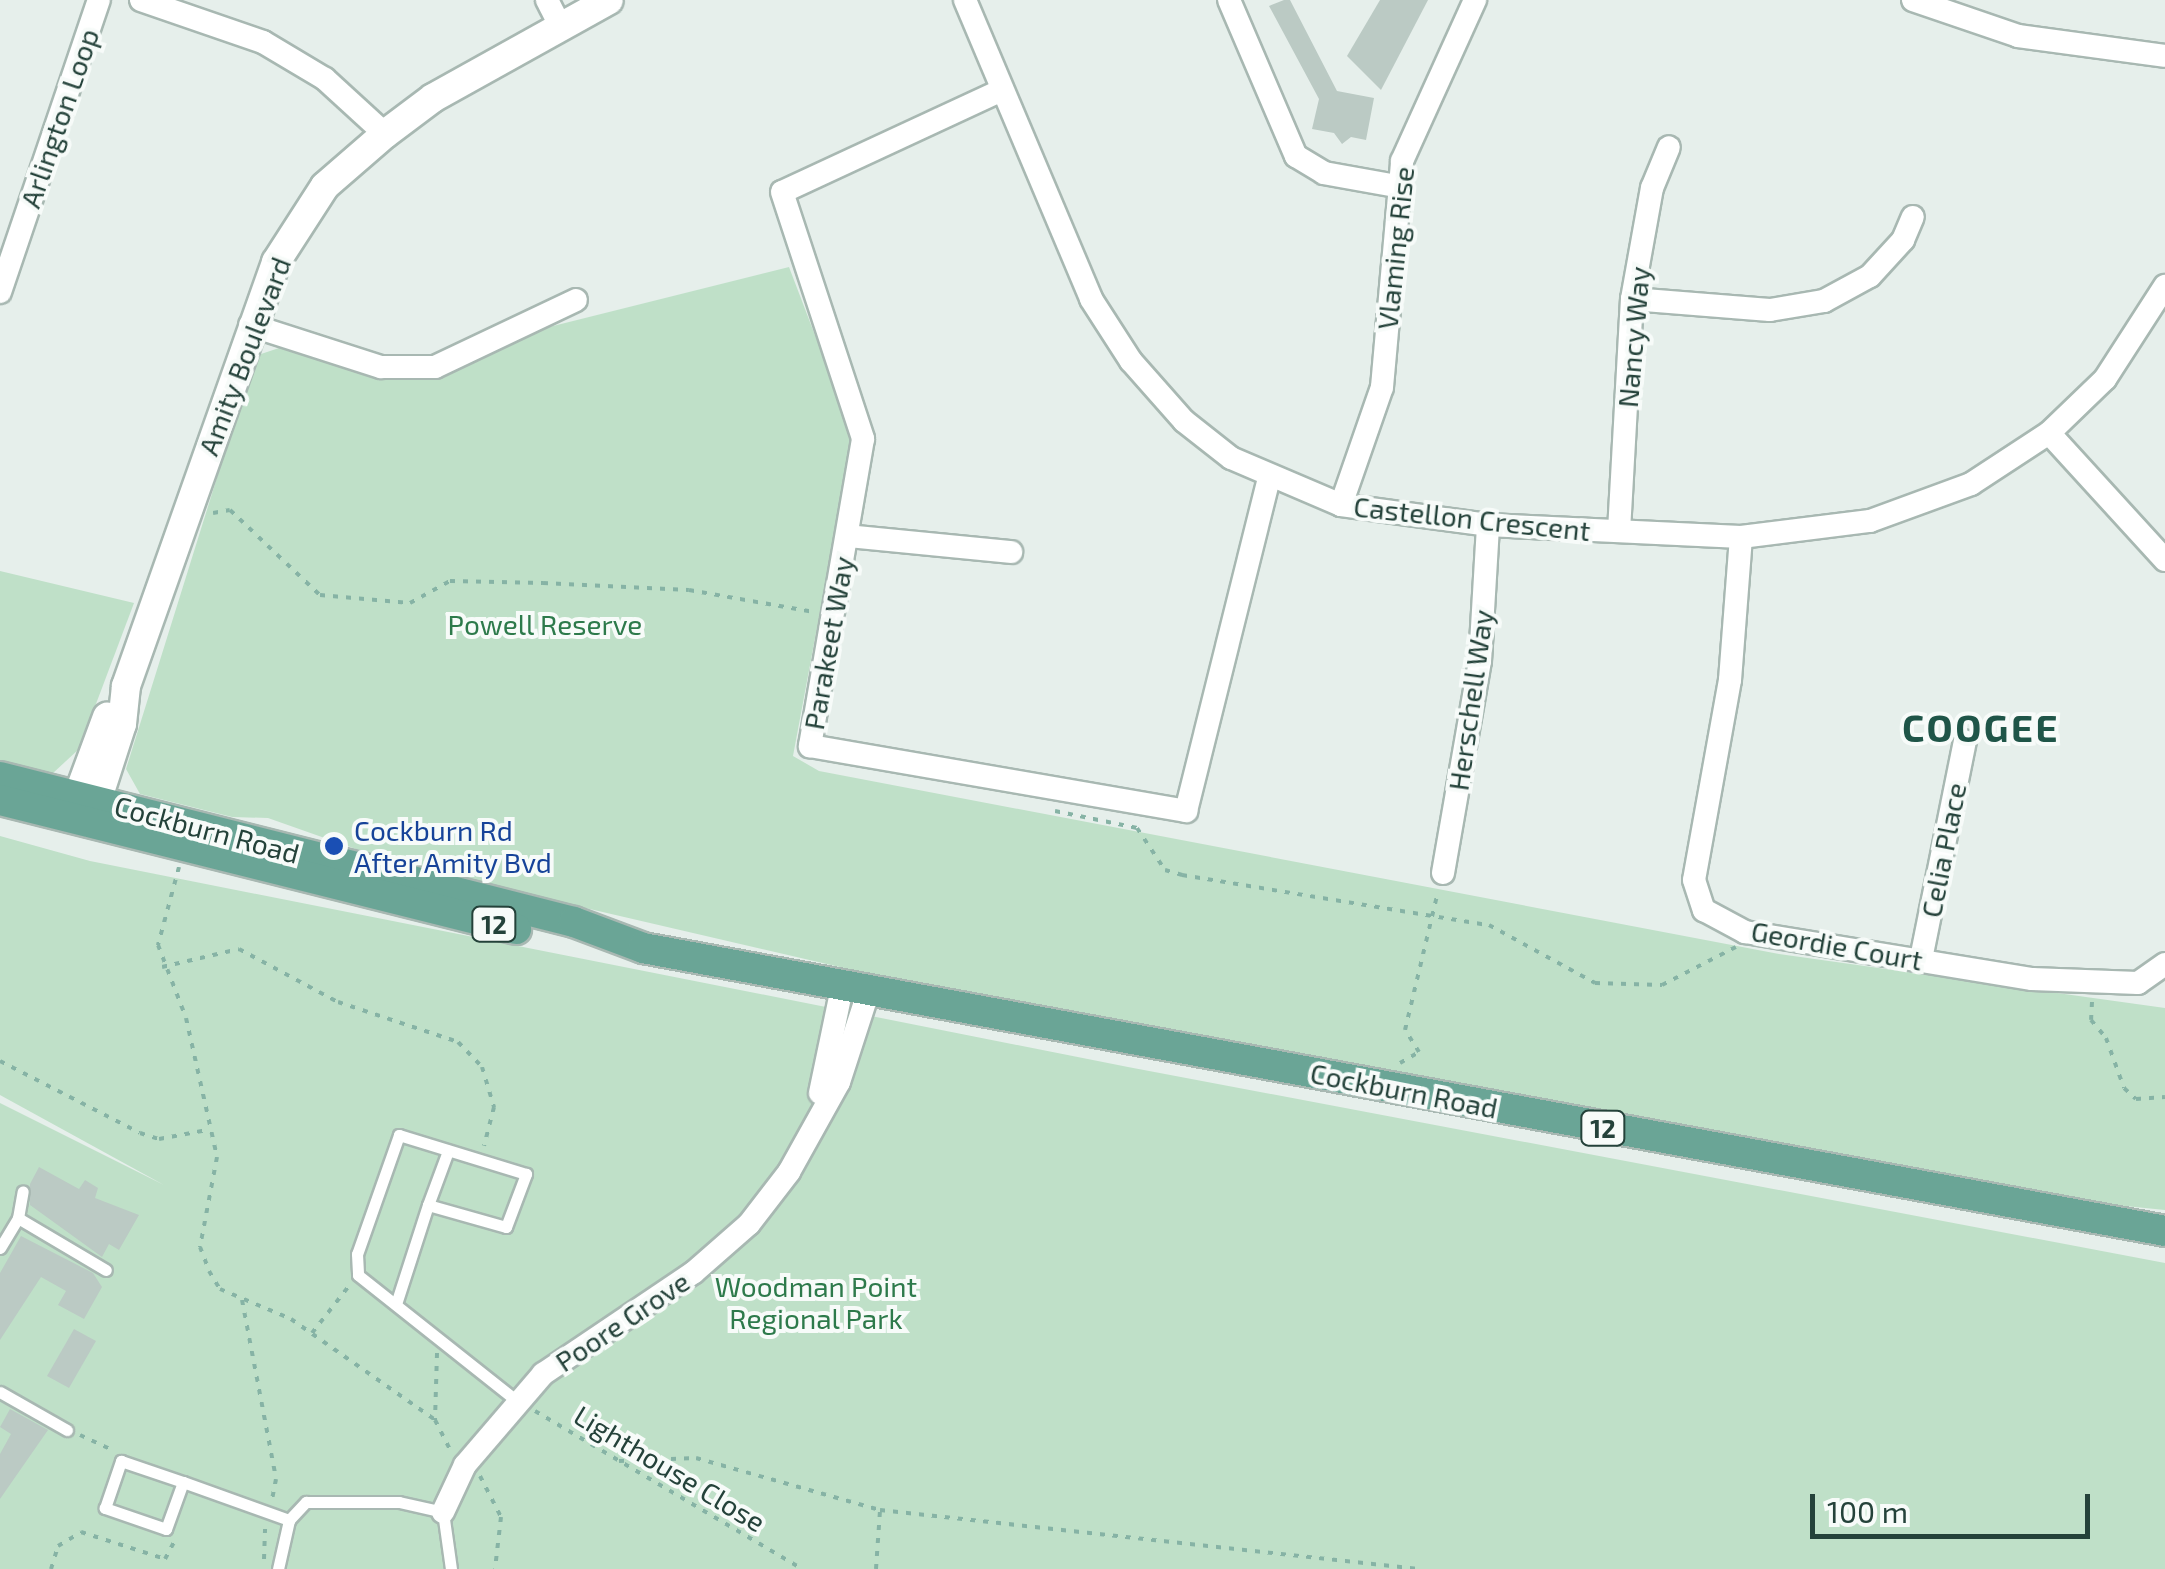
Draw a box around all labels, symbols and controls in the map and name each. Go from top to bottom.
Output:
street label: Arlington Loop [13,24,105,212]
street label: Vlaming Rise [1370,165,1420,331]
street label: Amity Boulevard [191,252,297,460]
street label: Nancy Way [1610,265,1656,409]
street label: Castellon Crescent [1352,489,1592,547]
street label: Parakeet Way [796,554,860,732]
park label: Powell Reserve [447,607,643,641]
street label: Herschell Way [1441,607,1499,793]
district label: COOGEE [1902,705,2060,751]
street label: Celia Place [1913,780,1973,920]
street label: Cockburn Road [111,788,303,870]
place label: Cockburn Rd After Amity Bvd [354,813,554,879]
marker: Cockburn Rd After Amity Bvd [323,835,345,857]
road number: 12 [469,904,519,944]
street label: Geordie Court [1749,913,1925,977]
street label: Cockburn Road [1308,1055,1500,1125]
road number: 12 [1578,1108,1628,1148]
street label: Poore Grove [549,1264,695,1378]
park label: Woodman Point Regional Park [715,1269,917,1335]
street label: Lighthouse Close [568,1398,772,1538]
scale bar [1815,1474,2095,1536]
text: 100 m [1827,1493,1908,1529]

